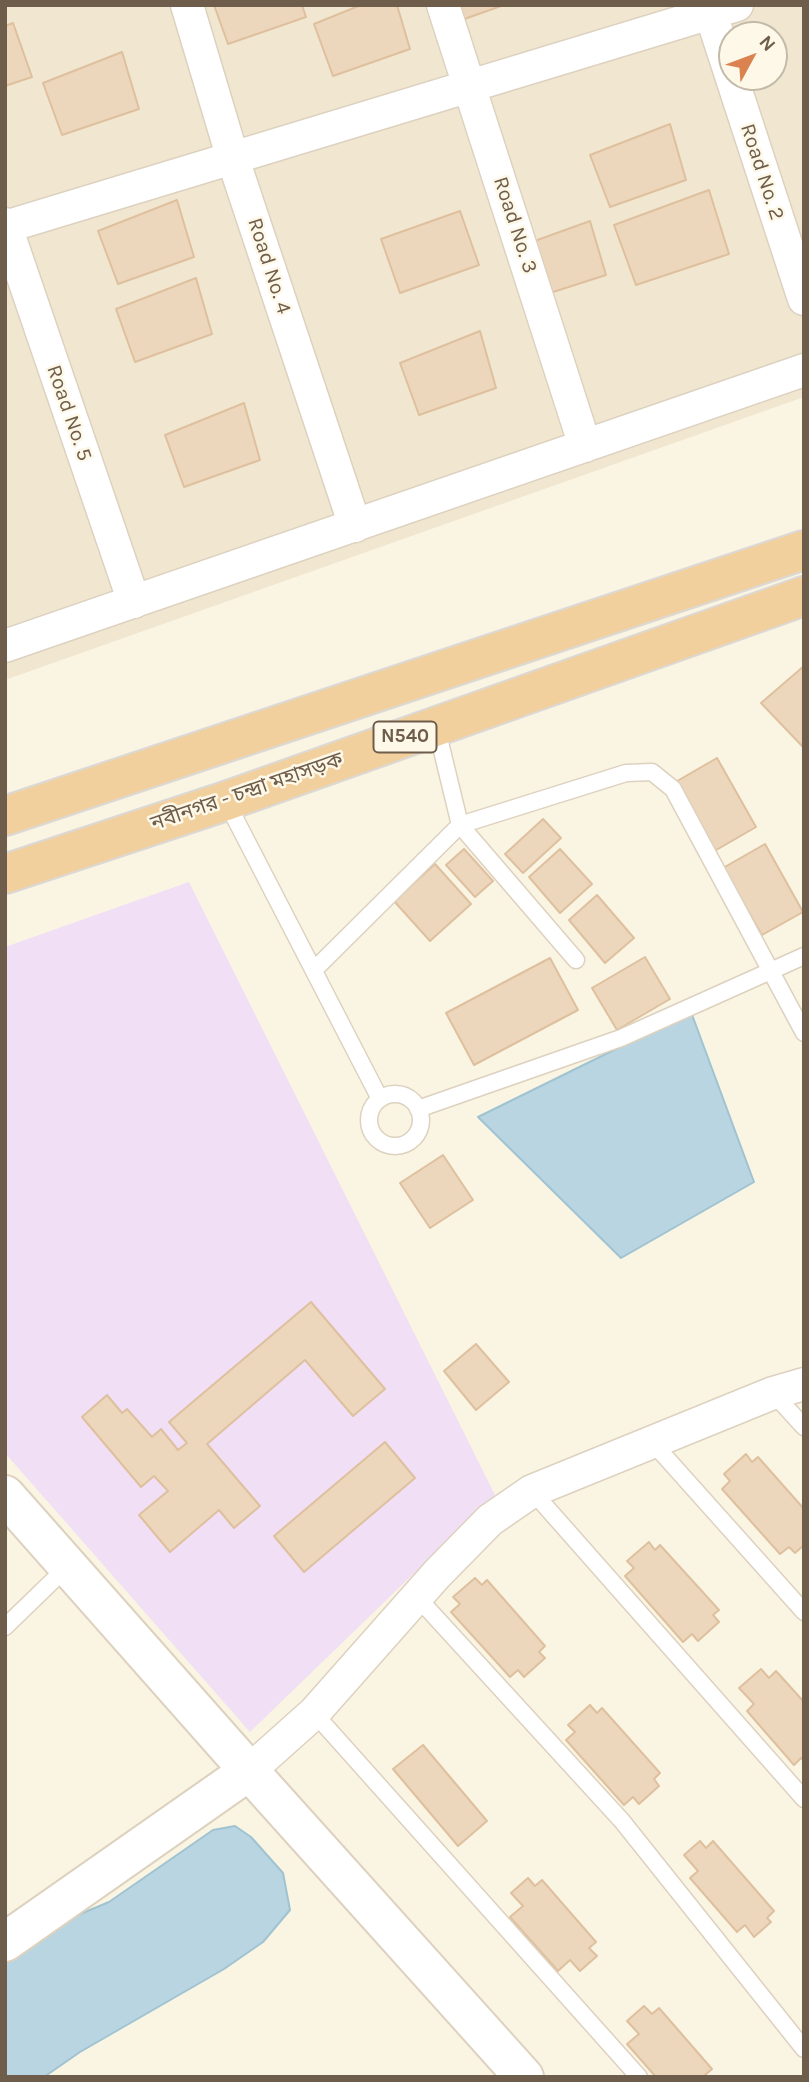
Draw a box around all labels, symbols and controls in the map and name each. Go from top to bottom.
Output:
north arrow [718,21,788,91]
text: N [755,31,780,56]
street label: Road No. 2 [735,121,789,223]
street label: Road No. 3 [488,173,542,277]
street label: Road No. 4 [242,215,296,317]
street label: Road No. 5 [41,362,97,464]
road number: N540 [374,722,436,752]
street label: নবীনগর - চন্দ্রা মহাসড়ক [148,747,346,837]

